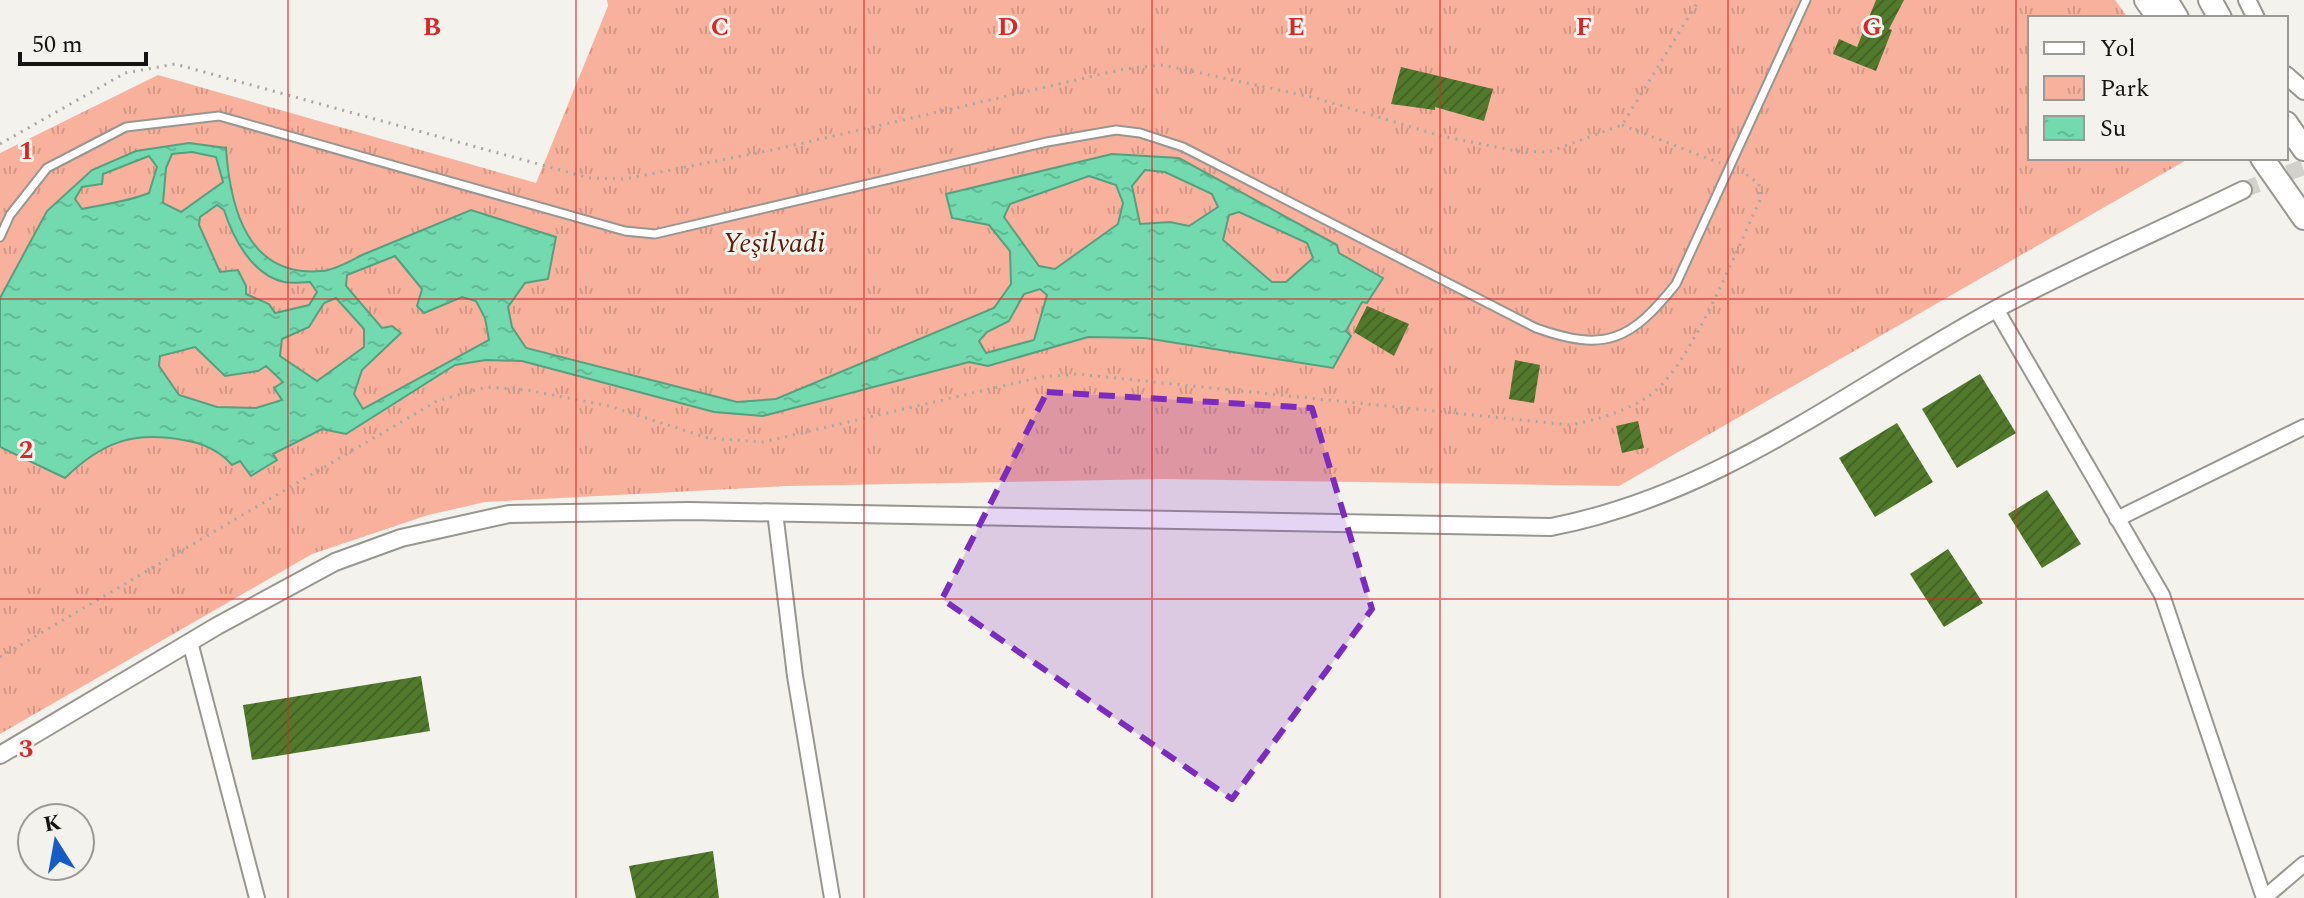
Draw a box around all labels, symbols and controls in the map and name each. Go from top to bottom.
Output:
text: B [423,7,441,47]
text: C [711,7,729,47]
text: D [998,7,1018,47]
text: E [1287,7,1305,47]
text: F [1576,7,1592,47]
text: G [1862,7,1882,47]
scale bar [20,16,146,66]
legend [2028,16,2288,160]
text: 50 m [32,27,83,63]
text: Yol [2100,31,2136,67]
text: Park [2100,71,2150,107]
text: Su [2100,111,2126,147]
text: 1 [19,131,33,171]
park label: Yeşilvadi [723,222,825,265]
text: 2 [19,430,33,470]
text: 3 [19,729,33,769]
north arrow [16,802,96,882]
text: K [41,806,64,842]

